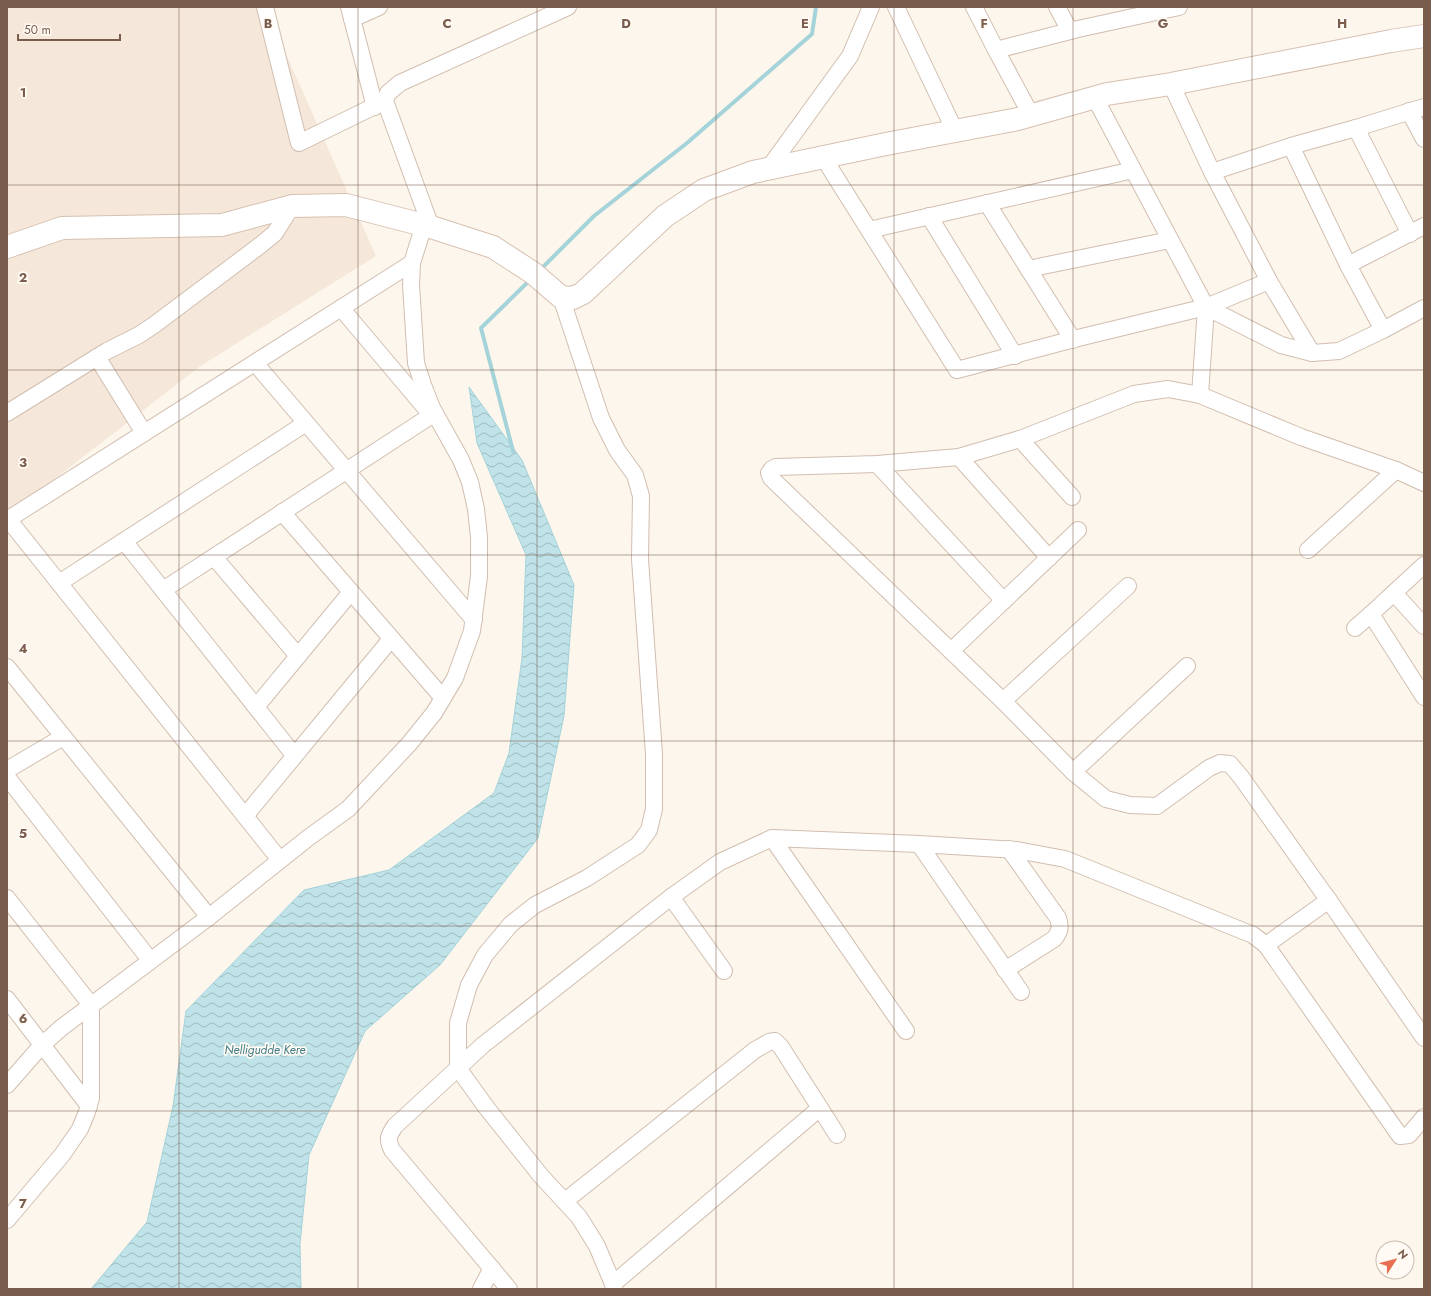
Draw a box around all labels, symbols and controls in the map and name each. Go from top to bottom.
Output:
text: B [264,14,273,33]
text: C [442,14,452,33]
text: D [621,14,631,33]
text: E [801,14,809,33]
text: F [980,14,988,33]
text: G [1158,14,1169,33]
text: H [1337,14,1347,33]
scale bar [18,16,120,42]
text: 50 m [24,21,51,39]
text: 1 [20,83,26,102]
text: 2 [19,268,27,287]
text: 3 [19,453,27,472]
text: 4 [18,639,28,658]
text: 5 [19,824,27,843]
text: 6 [19,1009,28,1028]
water label: Nelligudde Kere [224,1041,306,1059]
text: 7 [19,1194,27,1213]
north arrow [1375,1240,1415,1280]
text: N [1394,1246,1412,1262]

